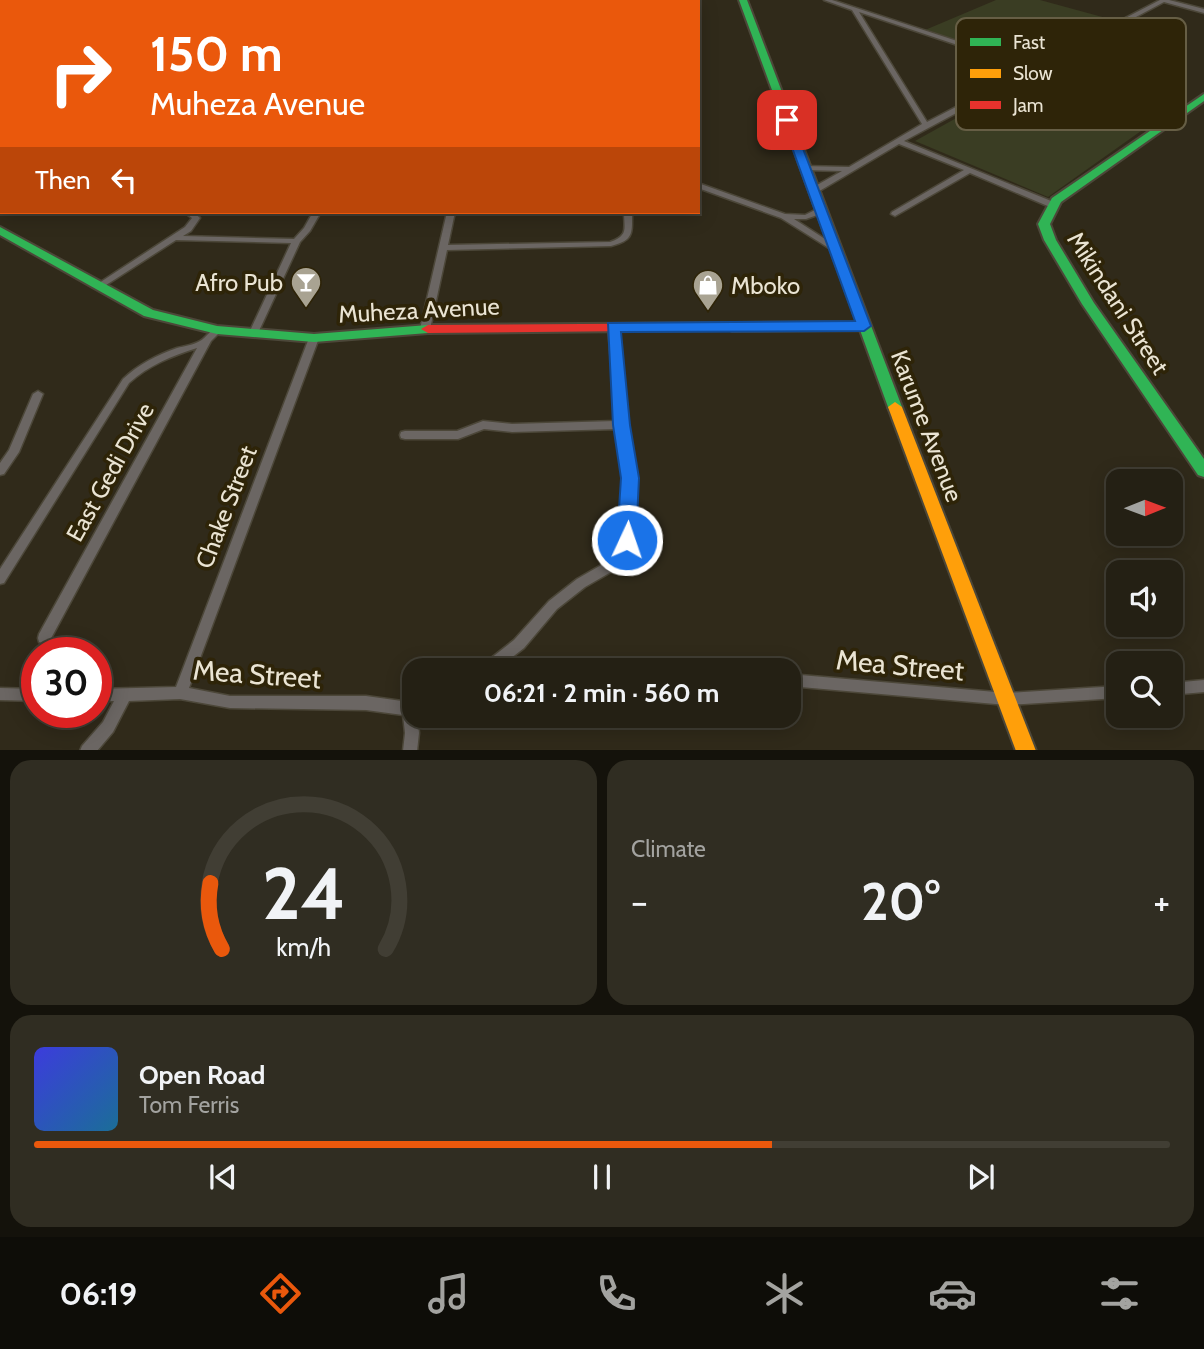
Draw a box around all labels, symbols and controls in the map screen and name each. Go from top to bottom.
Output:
legend [956,18,1186,130]
text: 150 m [150,24,283,83]
icon: right [35,28,126,119]
text: Fast [1013,31,1046,54]
text: Slow [1013,62,1053,85]
text: Muheza Avenue [150,84,365,123]
pin [757,90,817,150]
text: Jam [1012,94,1043,117]
icon: arrive [768,101,806,139]
icon: left [105,161,143,199]
text: Then [35,164,91,196]
street label: Mikindani Street [1061,226,1175,380]
bar icon: Afro Pub [289,265,323,309]
place label: Afro Pub [195,268,283,297]
shop icon: Mboko [691,268,725,312]
place label: Mboko [731,271,800,300]
street label: Muheza Avenue [338,291,500,329]
street label: Karume Avenue [885,346,969,506]
street label: East Gedi Drive [60,398,160,546]
street label: Chake Street [189,442,263,572]
north arrow [1106,469,1183,546]
map controls [1106,469,1183,728]
position arrow [590,503,664,577]
button: sound [1106,560,1183,637]
speed limit sign: 30 [21,637,112,728]
street label: Mea Street [835,642,965,688]
button: search [1106,651,1183,728]
street label: Mea Street [192,653,322,695]
text: 06:21 · 2 min · 560 m [484,677,719,709]
text: Climate [631,835,706,863]
text: 24 [262,849,345,937]
text: 20° [861,870,940,933]
text: − [631,878,648,925]
text: + [1153,878,1170,925]
text: km/h [276,931,331,961]
text: Open Road [139,1059,265,1091]
text: Tom Ferris [139,1091,239,1119]
icon: previous [204,1158,242,1196]
icon: pause [583,1158,621,1196]
icon: next [962,1158,1000,1196]
icon: directions [256,1269,305,1318]
icon: music [424,1269,473,1318]
icon: phone [592,1269,641,1318]
icon: climate [760,1269,809,1318]
icon: car [928,1269,977,1318]
icon: filters [1095,1269,1144,1318]
text: 06:19 [59,1274,137,1313]

